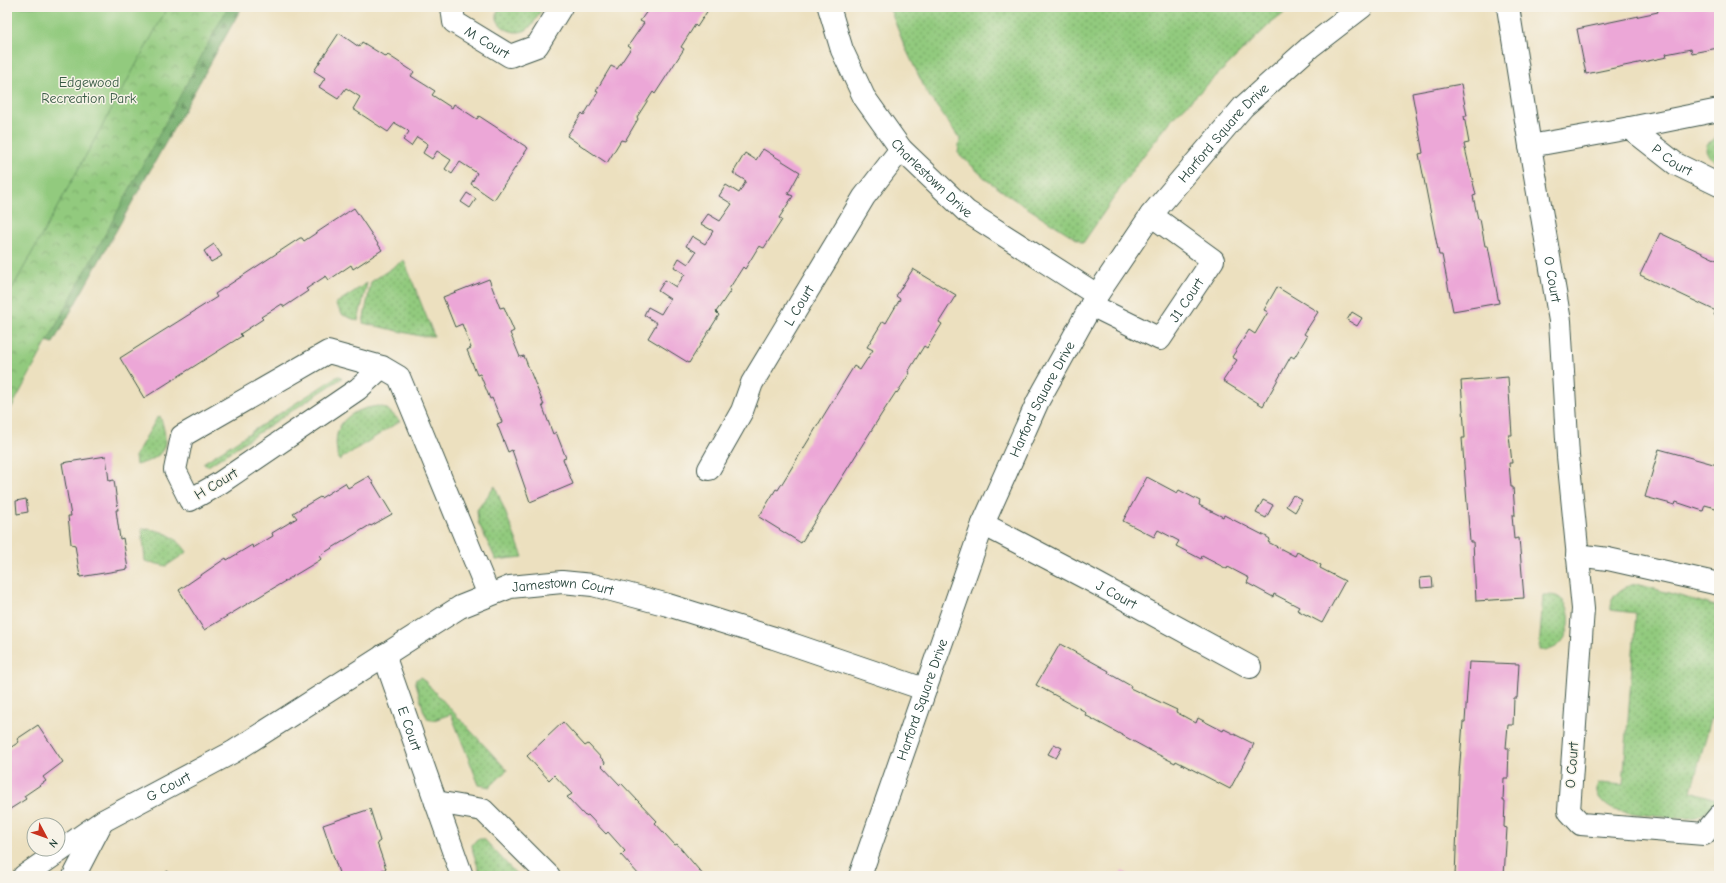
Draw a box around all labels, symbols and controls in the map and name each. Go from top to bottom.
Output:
street label: M Court [462,22,513,63]
park label: Edgewood Recreation Park [41,74,137,107]
street label: Harford Square Drive [1174,80,1272,186]
street label: Charlestown Drive [888,135,976,221]
street label: P Court [1649,140,1696,180]
street label: O Court [1541,255,1565,305]
street label: J1 Court [1165,274,1208,325]
street label: L Court [780,281,818,329]
street label: Harford Square Drive [1006,338,1078,460]
street label: H Court [191,464,242,504]
street label: Jamestown Court [511,573,617,599]
street label: J Court [1093,577,1141,613]
street label: Harford Square Drive [893,636,951,763]
street label: E Court [394,704,426,754]
street label: O Court [1562,740,1582,789]
street label: G Court [143,767,194,805]
north arrow [26,817,66,857]
text: N [46,836,60,850]

